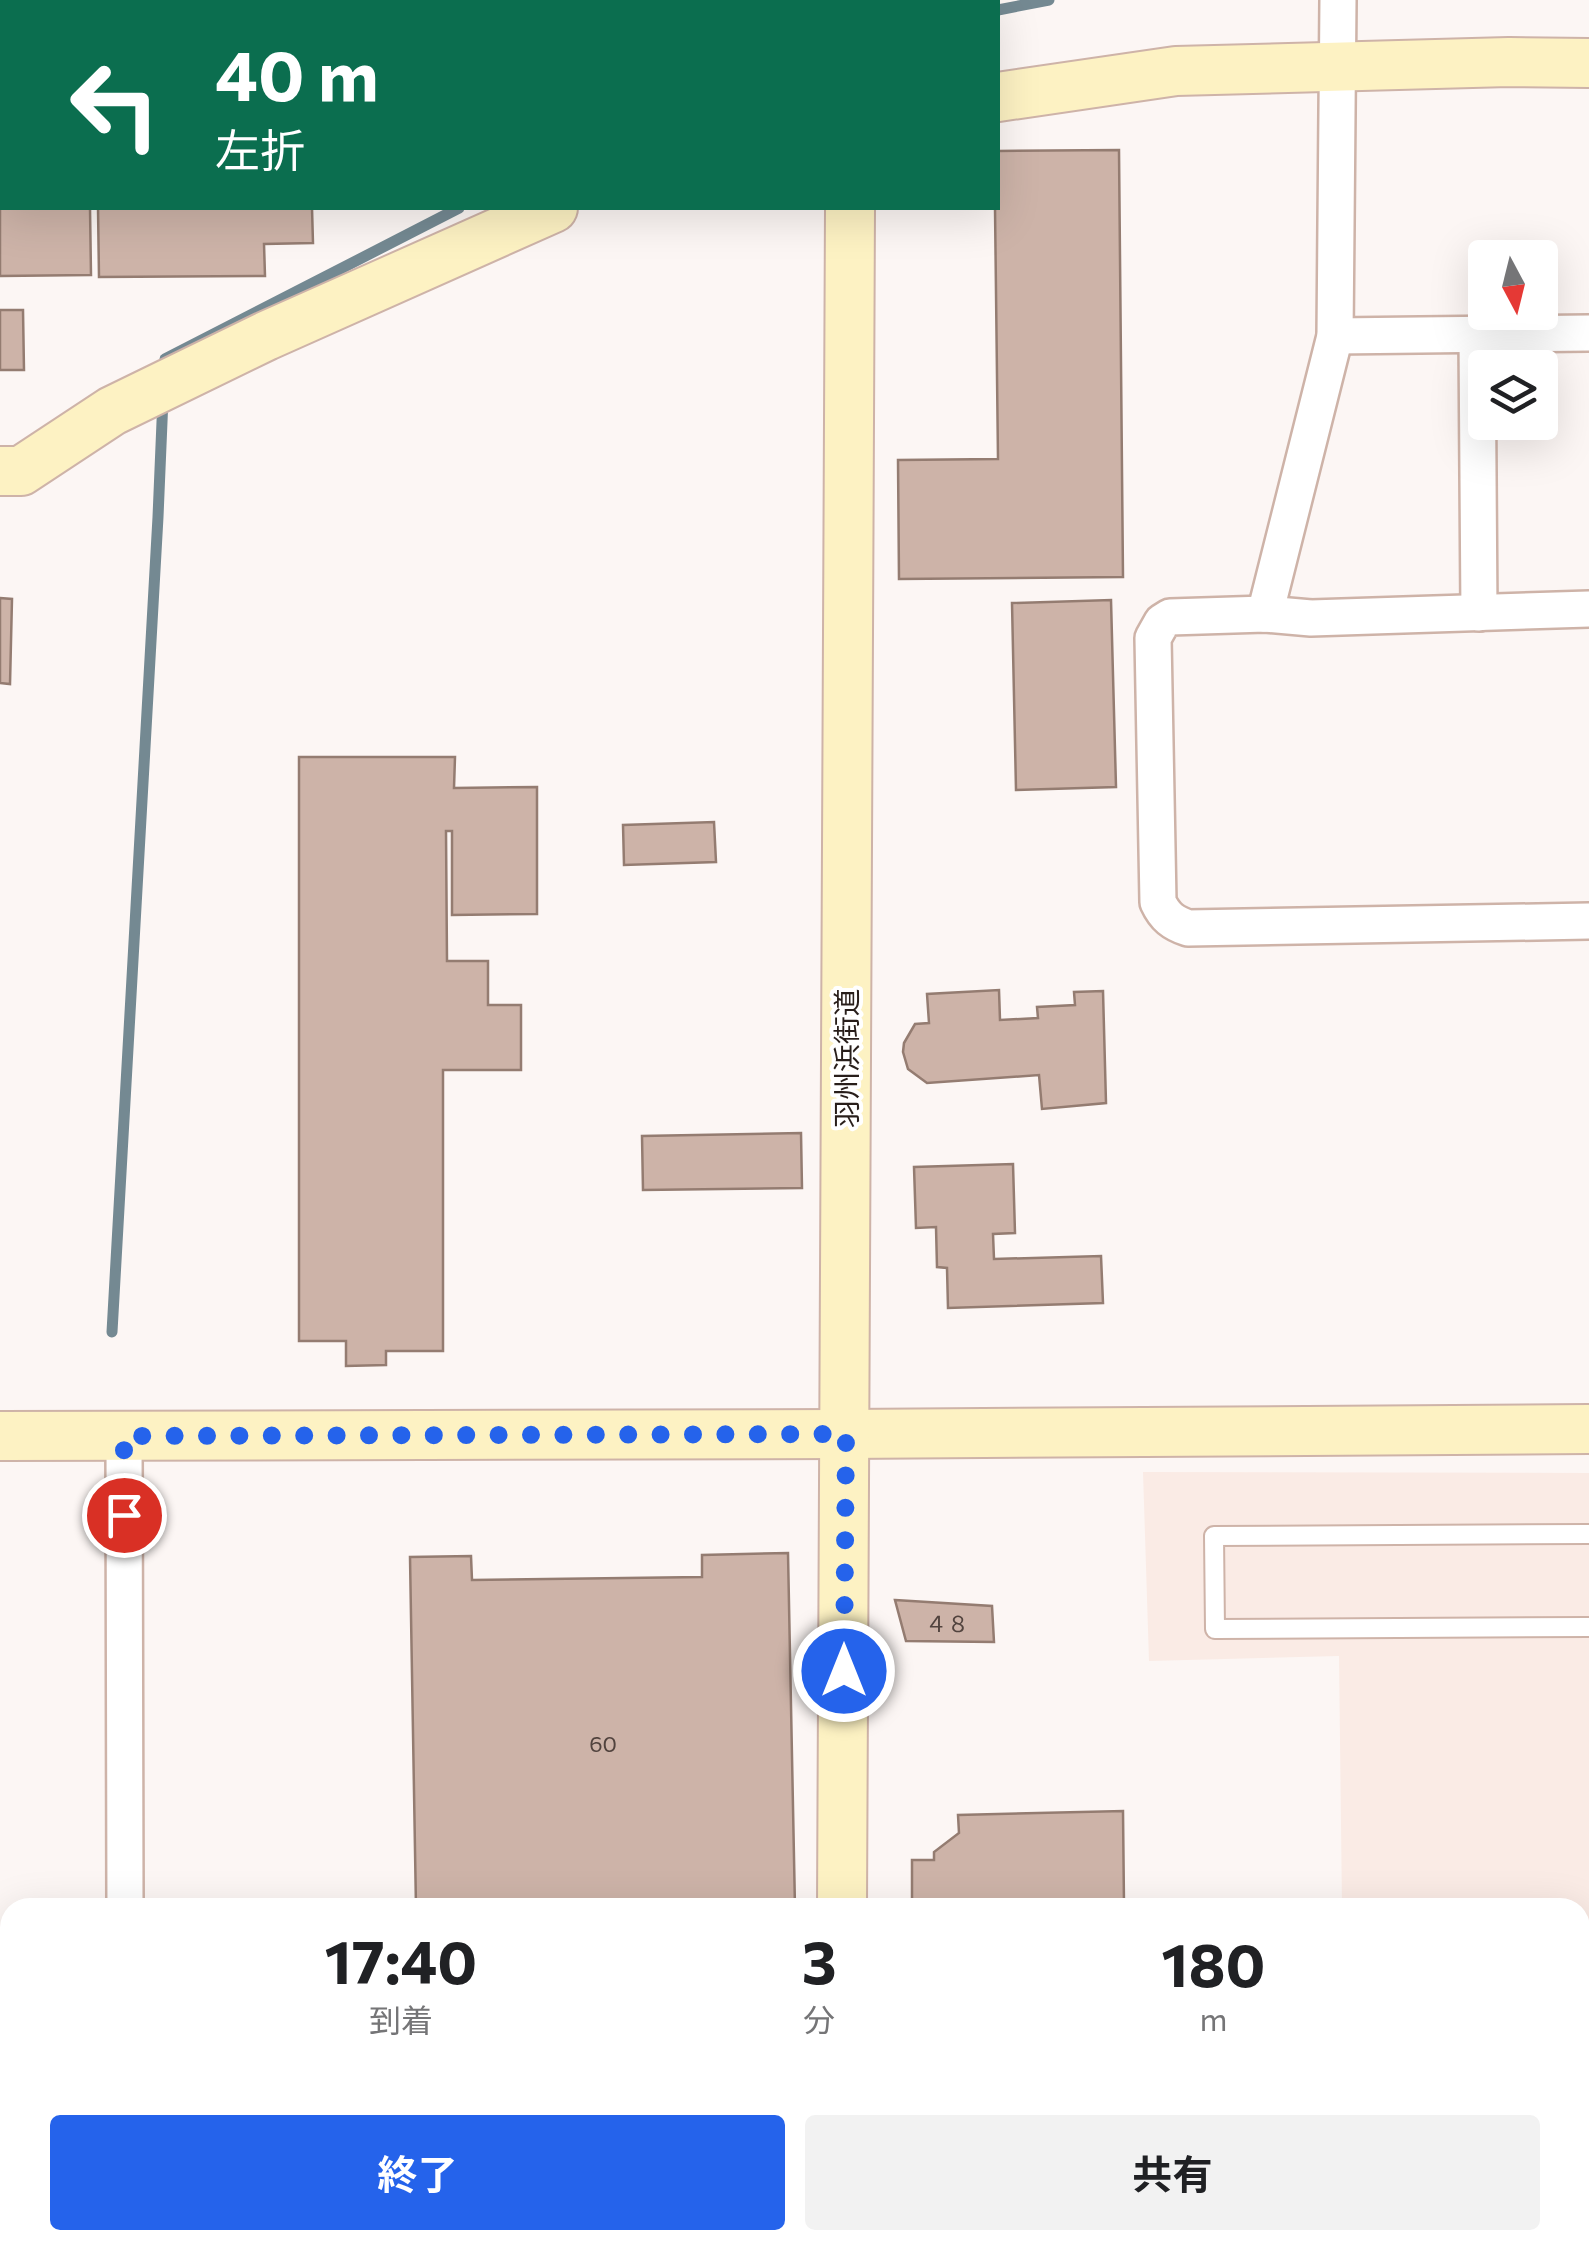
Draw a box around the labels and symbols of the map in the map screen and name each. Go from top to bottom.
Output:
north arrow [1468,240,1558,330]
street label: 羽州浜街道 [829,988,863,1128]
pin [82,1473,167,1558]
house number: ４８ [925,1610,969,1637]
position arrow [792,1619,896,1723]
house number: 60 [589,1730,617,1757]

